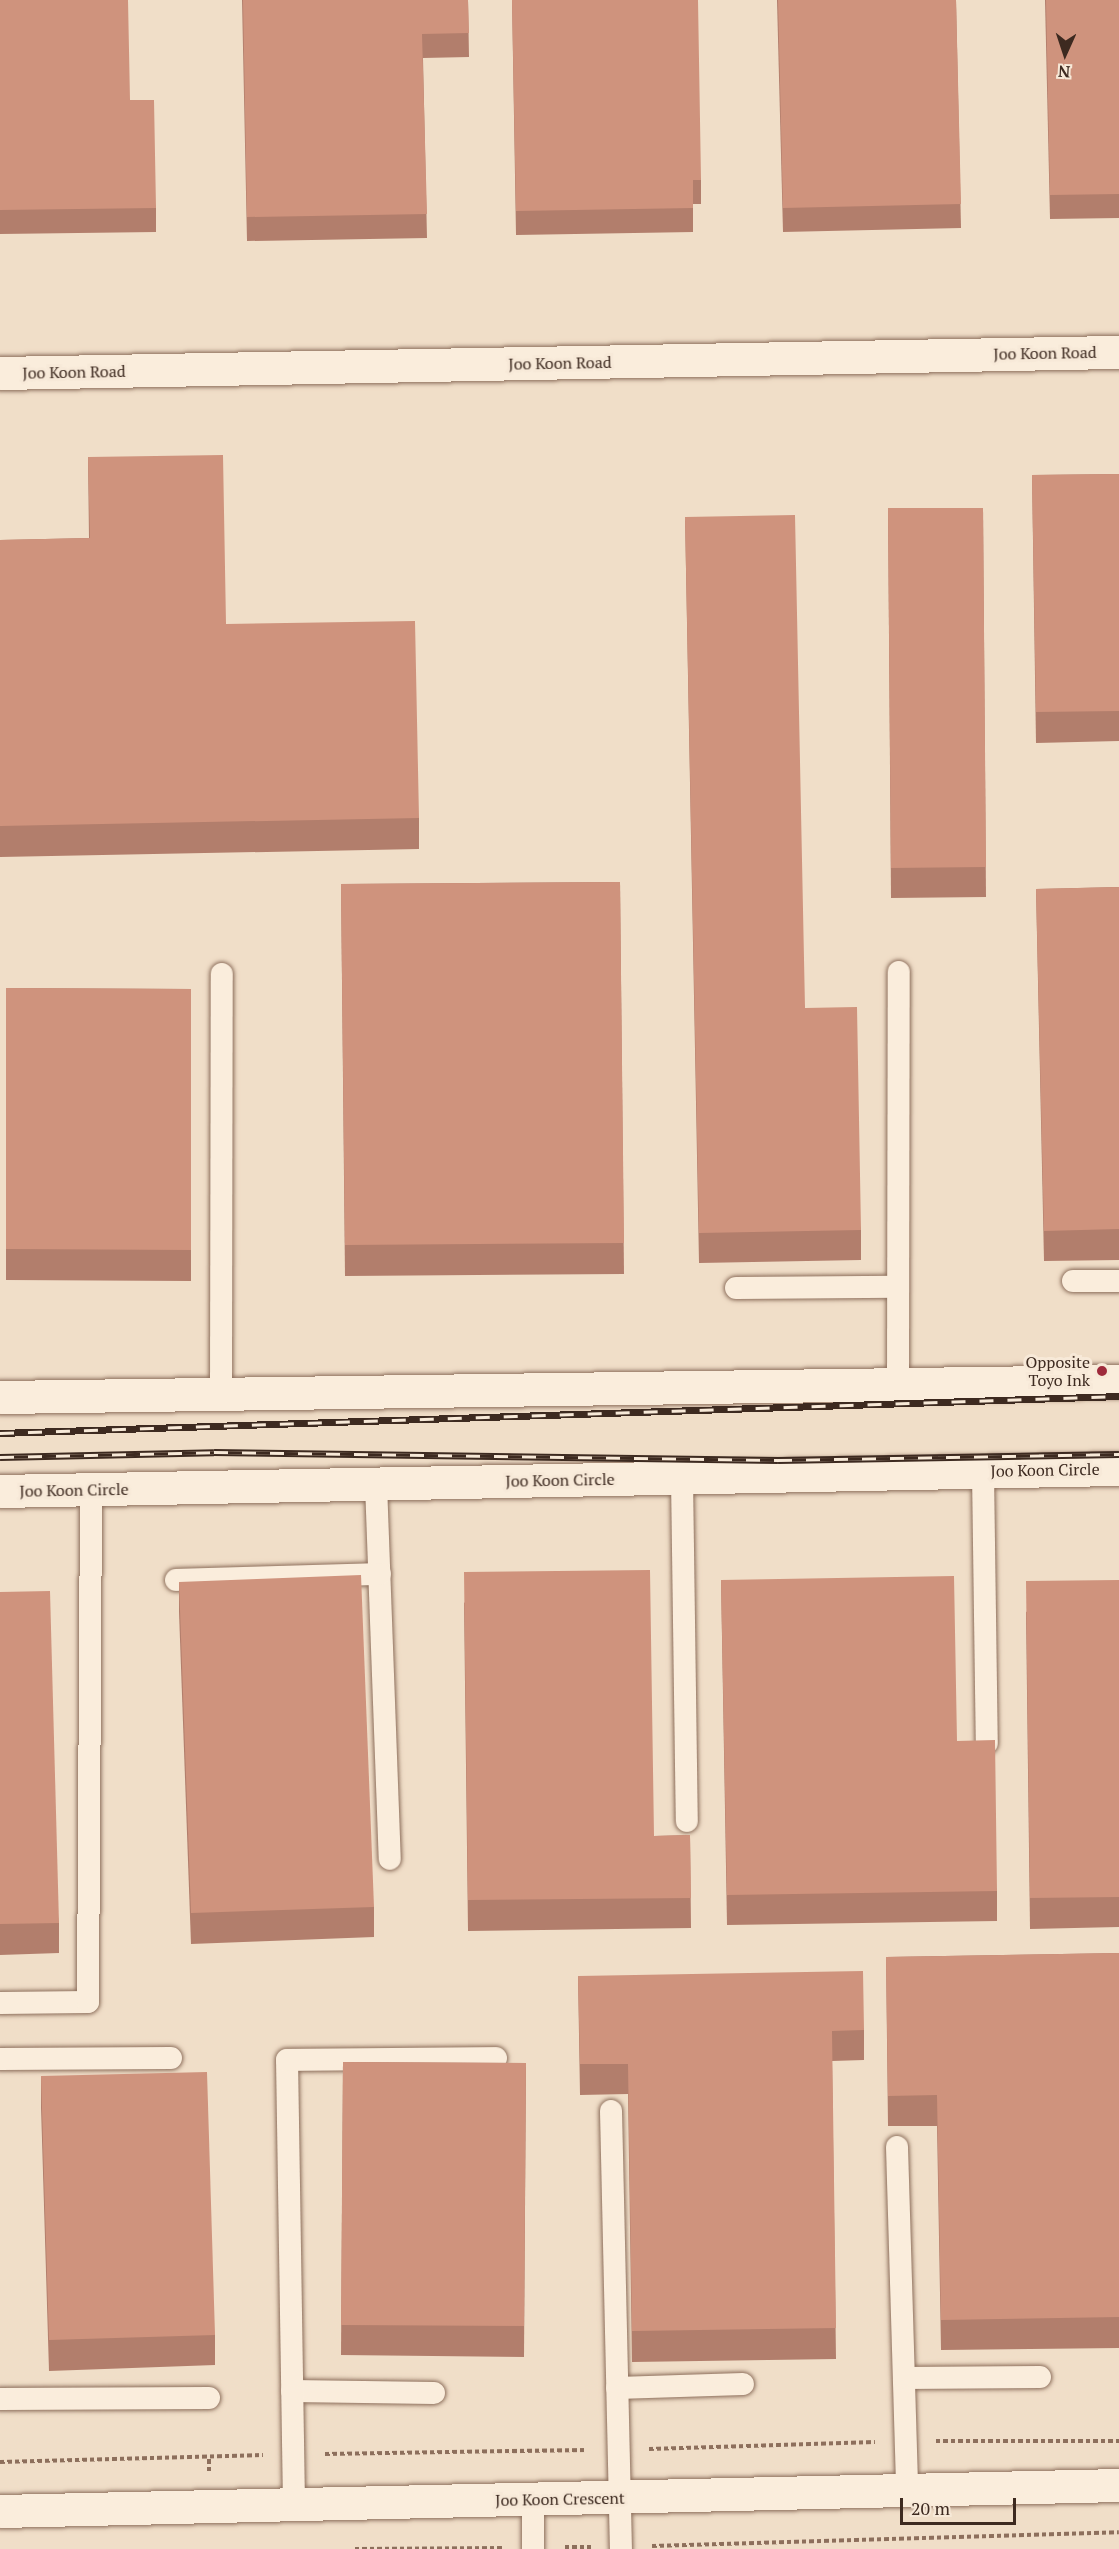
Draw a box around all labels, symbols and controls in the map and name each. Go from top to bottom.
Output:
north arrow [1035,24,1095,84]
text: N [1057,61,1071,83]
street label: Joo Koon Road [993,342,1097,364]
street label: Joo Koon Road [508,352,612,374]
street label: Joo Koon Road [22,361,126,383]
place label: Opposite Toyo Ink [1025,1352,1090,1390]
marker: Opposite Toyo Ink [1095,1364,1109,1378]
street label: Joo Koon Circle [990,1459,1100,1481]
street label: Joo Koon Circle [505,1469,615,1491]
street label: Joo Koon Circle [19,1479,129,1501]
scale bar [903,2486,1018,2524]
street label: Joo Koon Crescent [495,2488,625,2510]
text: 20 m [911,2496,950,2520]

